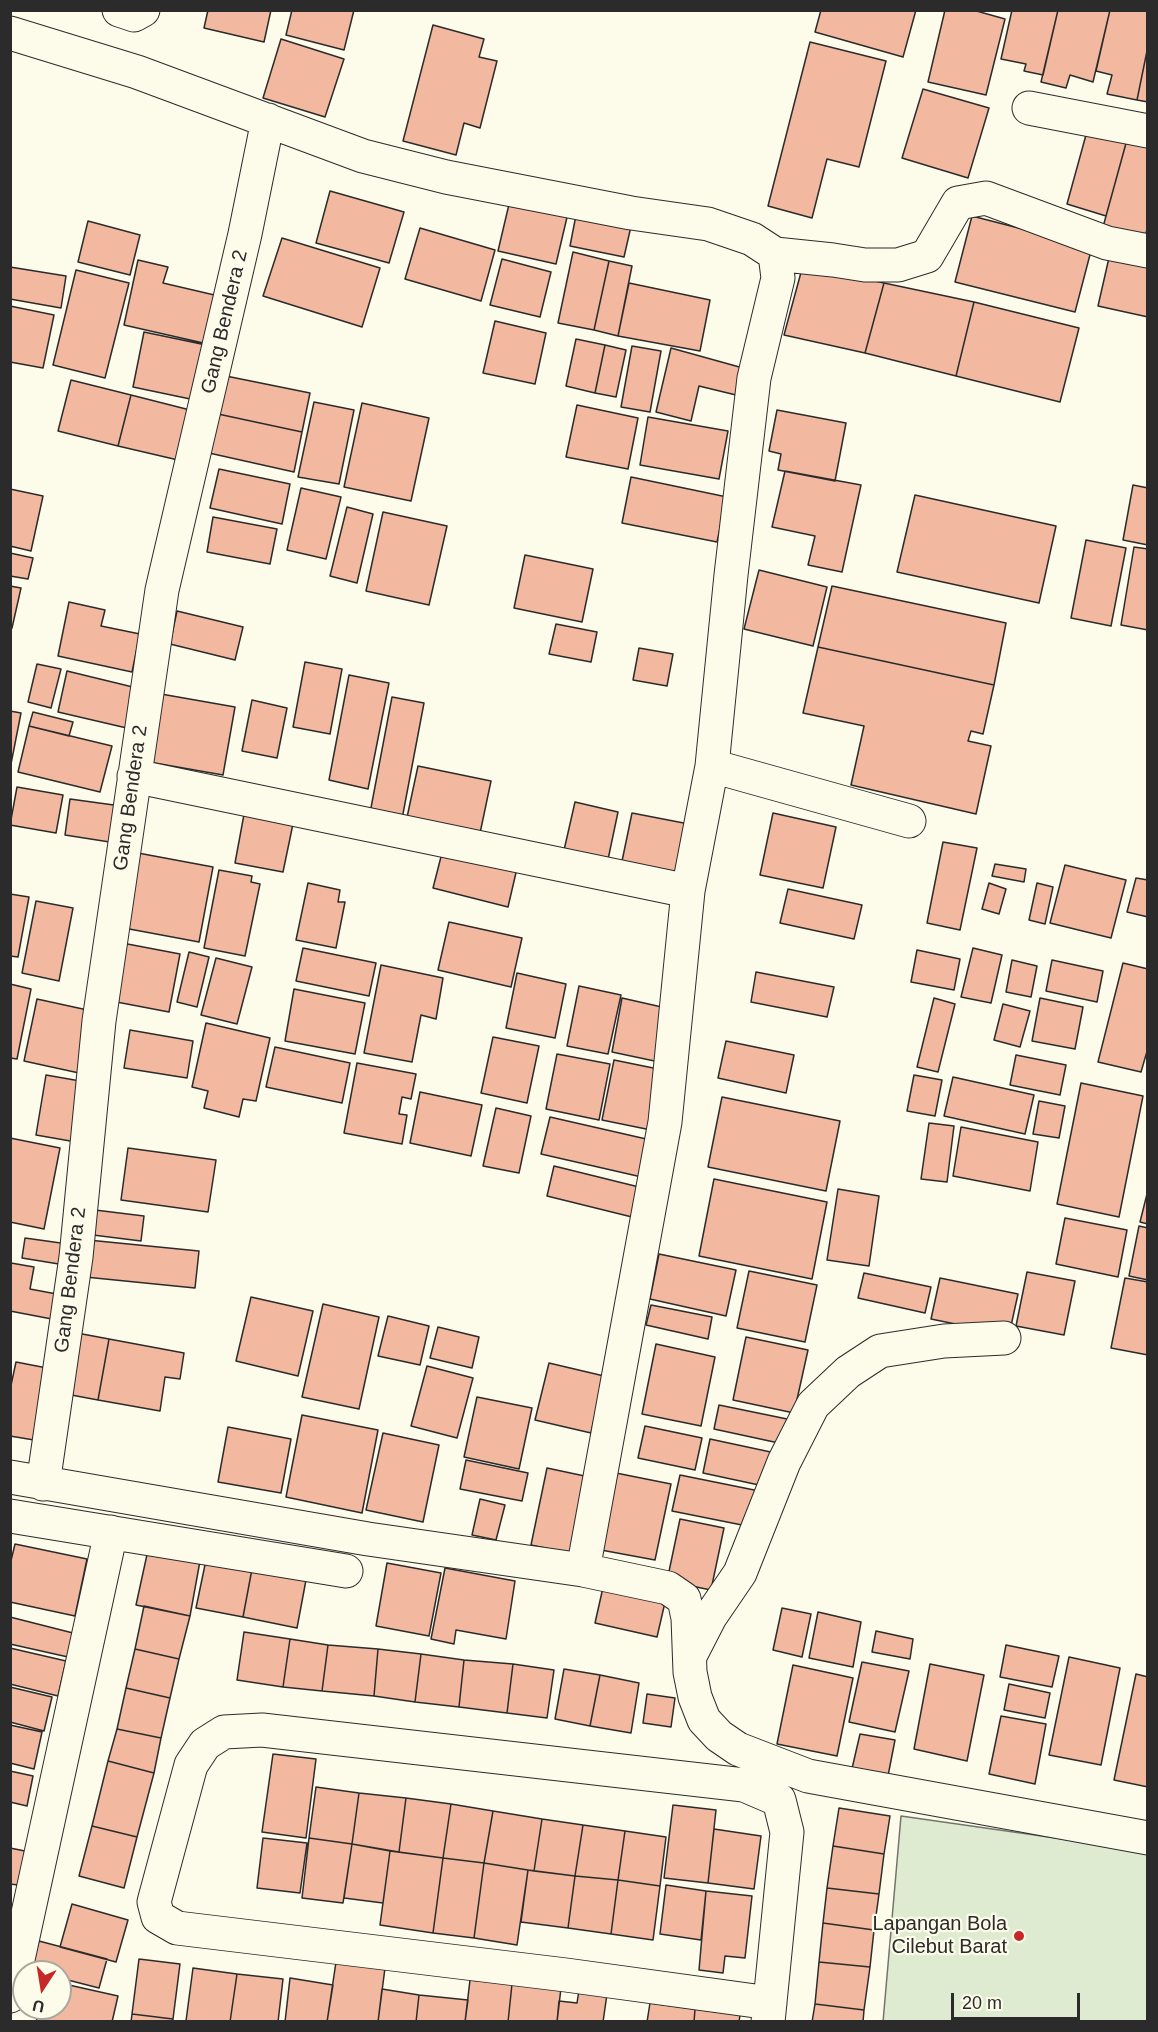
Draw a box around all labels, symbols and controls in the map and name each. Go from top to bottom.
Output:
street label: Gang Bendera 2 [197,248,253,396]
street label: Gang Bendera 2 [109,724,153,872]
street label: Gang Bendera 2 [50,1206,92,1354]
place label: Lapangan Bola Cilebut Barat [872,1912,1007,1959]
marker: Lapangan Bola Cilebut Barat [1012,1929,1026,1943]
north arrow [12,1960,72,2020]
scale bar [954,1981,1083,2019]
text: 20 m [962,1993,1002,2013]
text: U [31,1997,46,2016]

